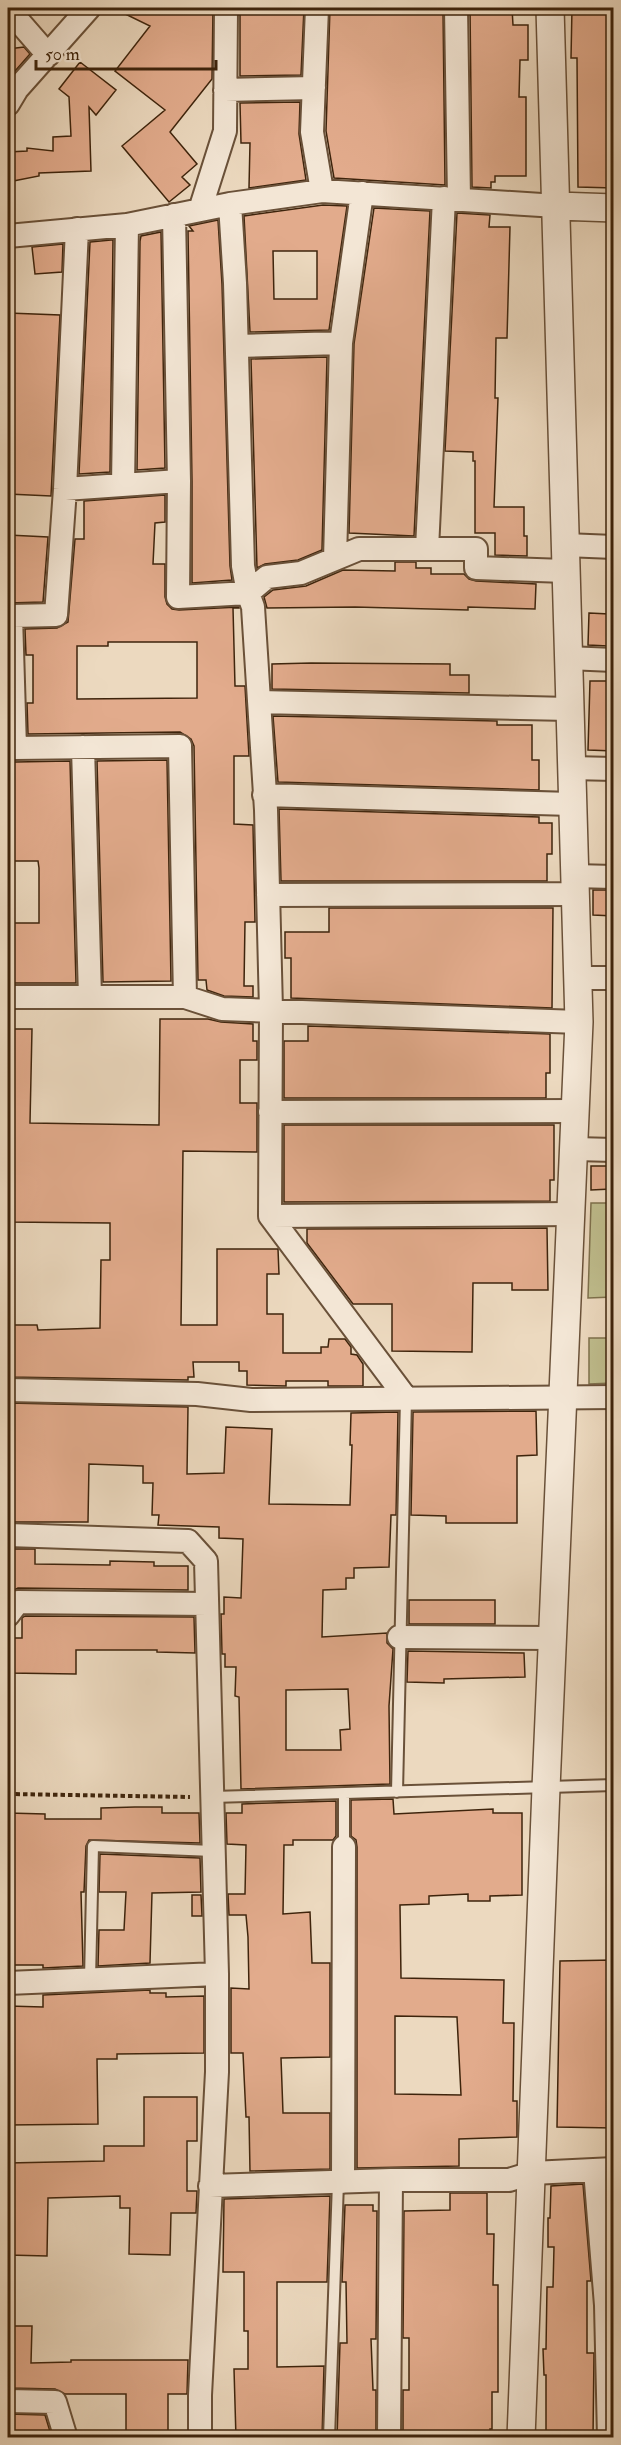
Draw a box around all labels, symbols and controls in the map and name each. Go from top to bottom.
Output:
scale bar [36,33,216,71]
text: 50 m [45,43,80,66]

